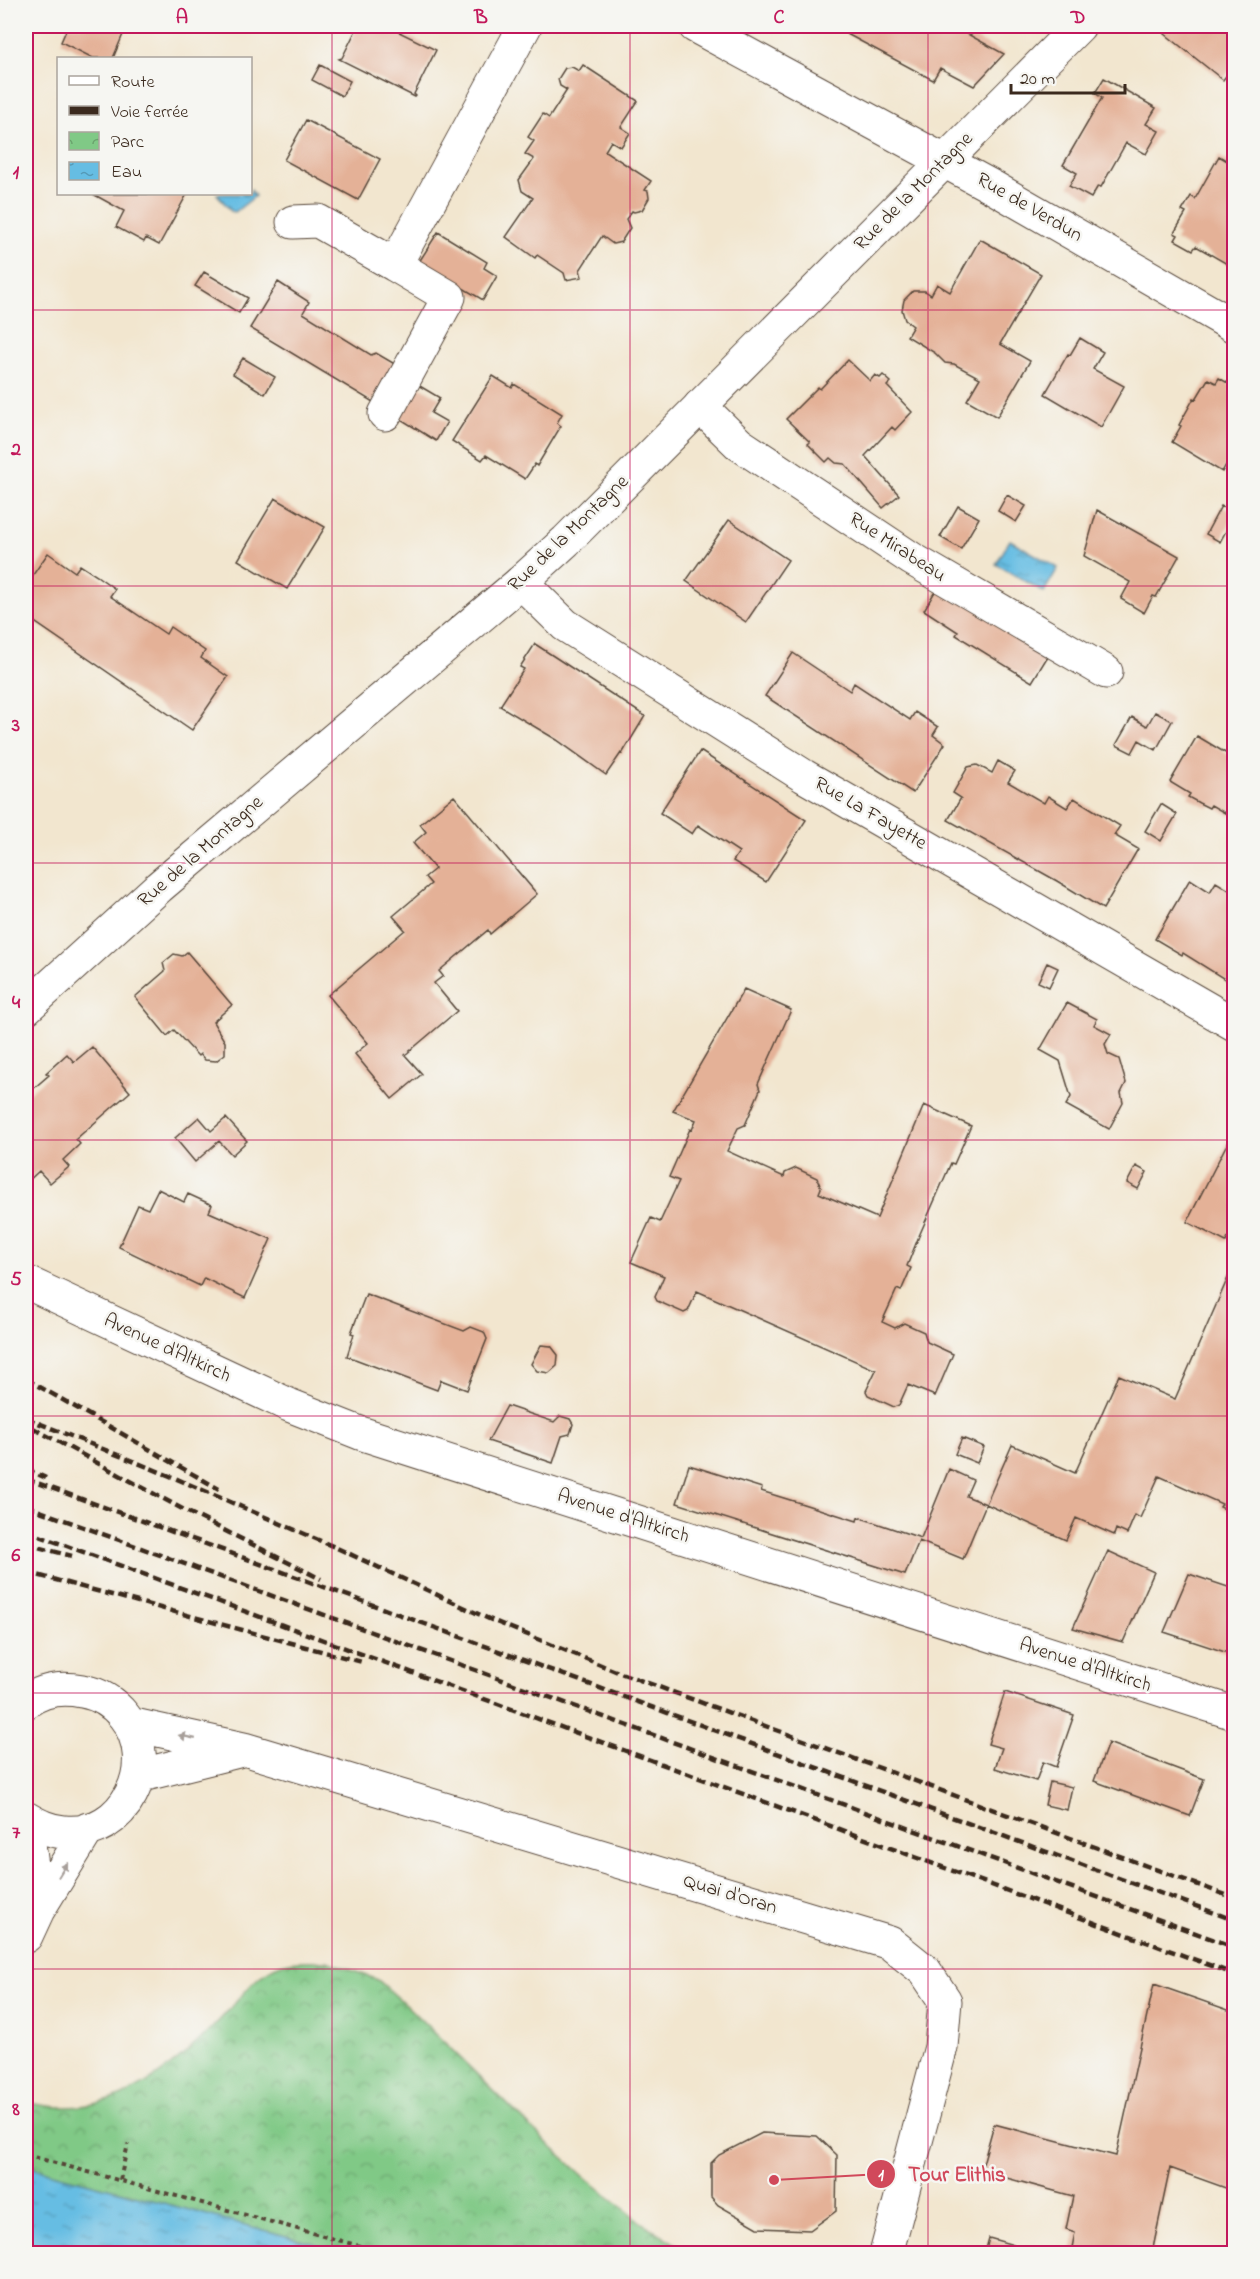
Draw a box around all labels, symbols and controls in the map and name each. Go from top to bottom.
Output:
text: A [176,4,188,33]
text: B [473,4,488,33]
text: C [774,4,785,33]
text: D [1070,4,1085,33]
legend [57,57,252,195]
scale bar [1011,57,1125,95]
text: 20 m [1020,67,1055,93]
text: Route [111,70,156,96]
text: Voie ferrée [110,100,189,126]
street label: Rue de la Montagne [848,126,981,259]
text: Parc [111,130,144,156]
text: 1 [13,159,20,188]
text: Eau [111,160,142,186]
street label: Rue de Verdun [970,166,1088,250]
text: 2 [10,436,21,465]
street label: Rue de la Montagne [502,468,637,600]
street label: Rue Mirabeau [843,506,951,590]
text: 3 [11,712,20,741]
street label: Rue La Fayette [808,770,932,858]
street label: Rue de la Montagne [132,789,271,916]
text: 4 [12,989,21,1018]
text: 5 [10,1266,22,1295]
street label: Avenue d'Altkirch [99,1307,235,1391]
street label: Avenue d'Altkirch [553,1482,693,1552]
text: 6 [12,1542,21,1571]
street label: Avenue d'Altkirch [1015,1631,1155,1701]
one-way arrow [178,1731,196,1741]
text: 7 [12,1819,21,1848]
one-way arrow [57,1862,68,1878]
street label: Quai d'Oran [679,1867,781,1923]
text: 8 [11,2096,20,2125]
callout: Tour Elithis [866,2155,1017,2194]
text: Tour Elithis [908,2161,1006,2191]
text: 1 [878,2163,884,2189]

